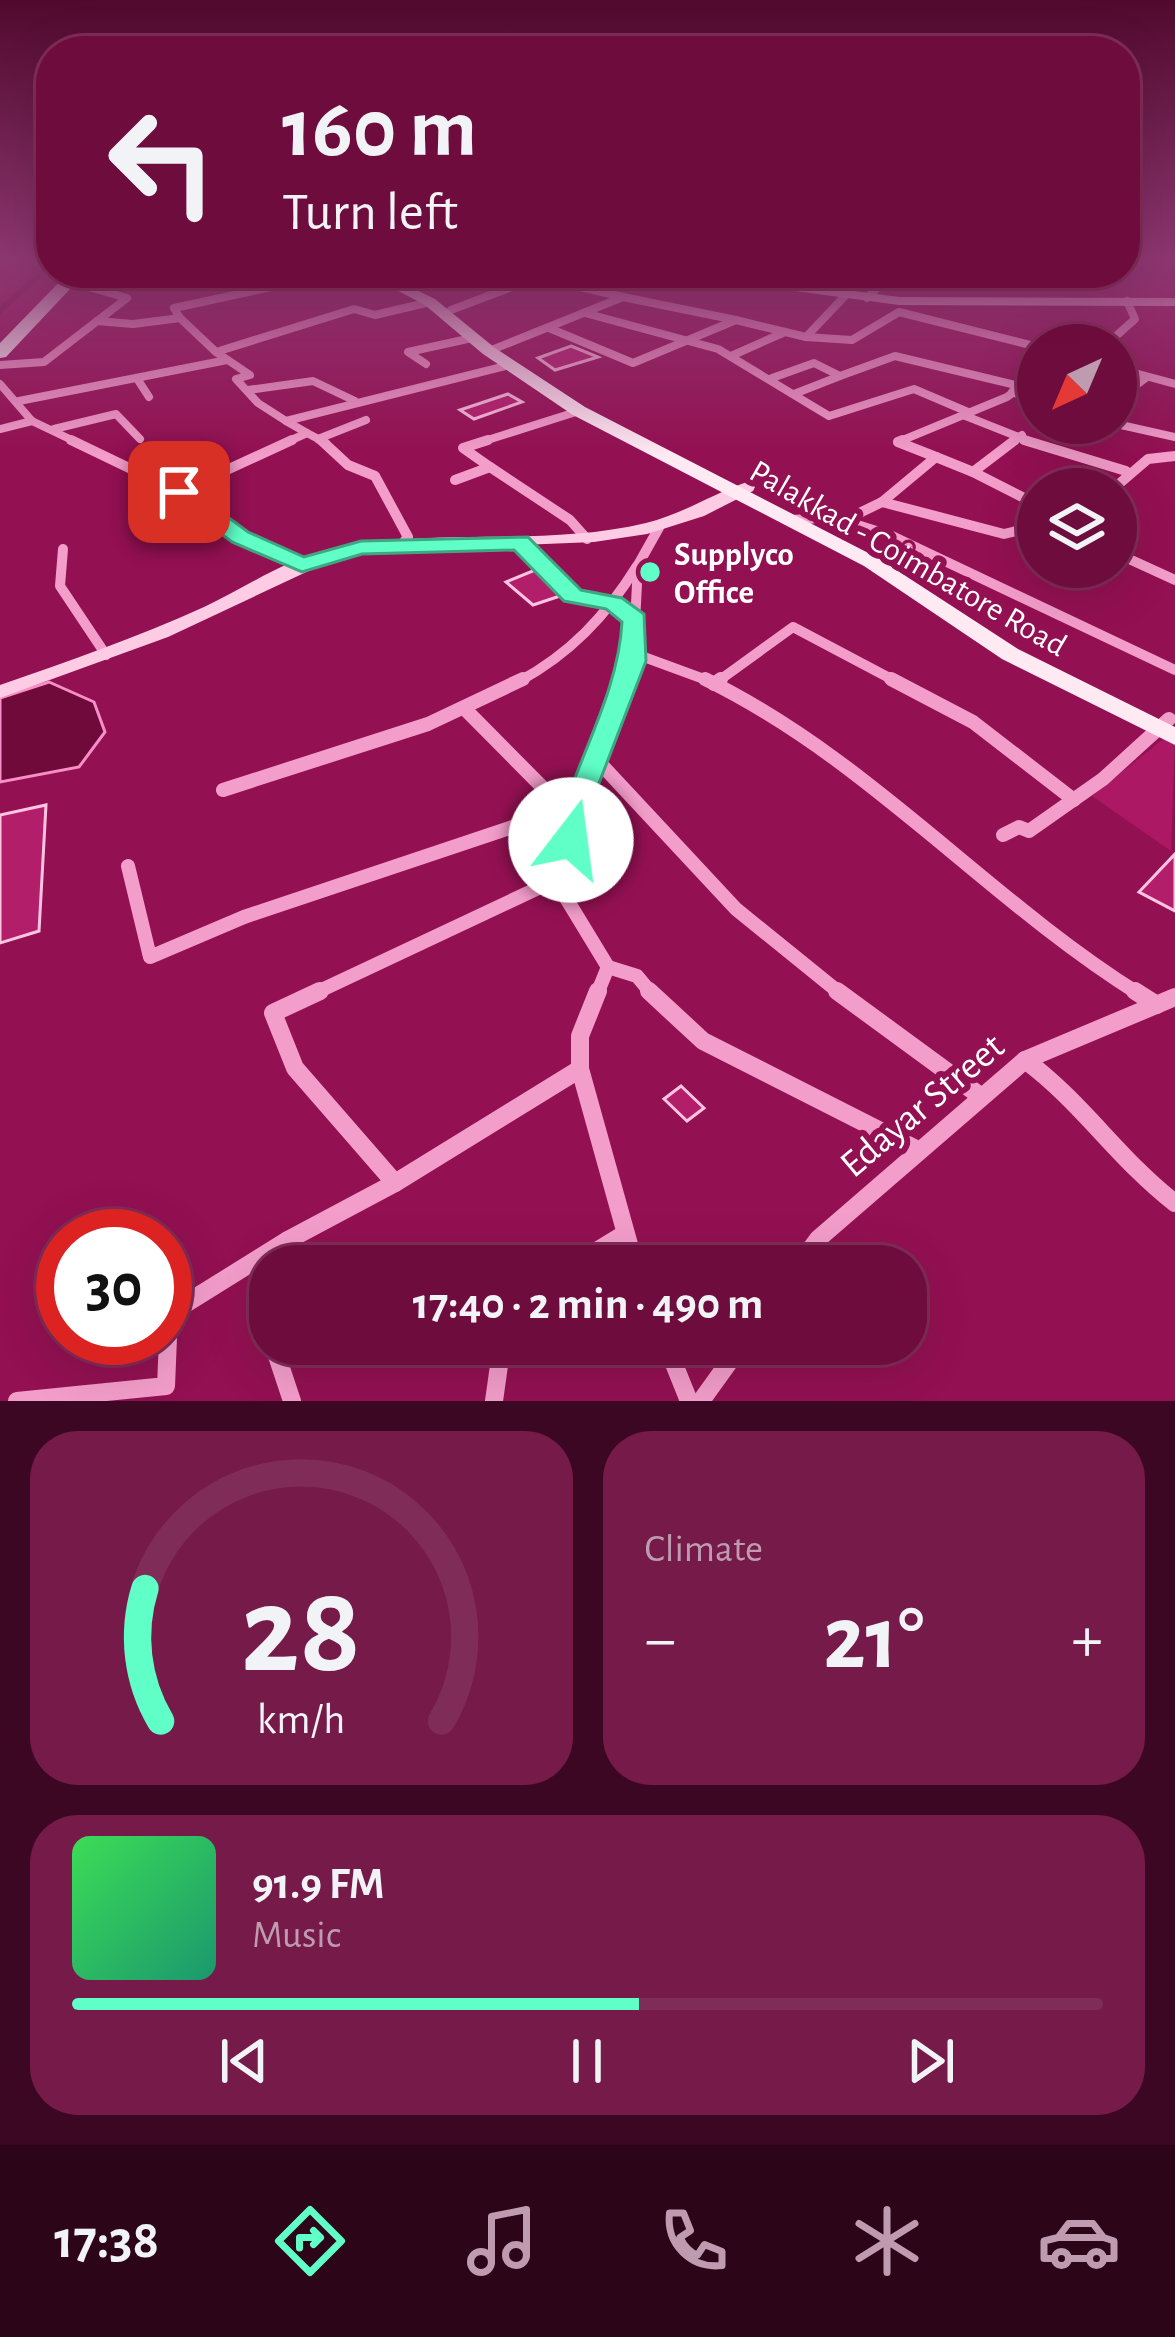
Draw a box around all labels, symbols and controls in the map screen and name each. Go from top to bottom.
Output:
icon: left [84,84,240,240]
text: 160 m [282,88,477,172]
text: Turn left [282,186,458,240]
north arrow [1017,324,1137,444]
map controls [1017,324,1137,588]
pin [128,441,230,543]
street label: Palakkad - Coimbatore Road [744,455,1072,663]
icon: arrive [146,459,212,525]
button: layers [1017,468,1137,588]
place label: Supplyco Office [674,539,794,610]
marker: Supplyco Office [637,559,663,585]
position arrow [508,777,634,903]
street label: Edayar Street [833,1027,1012,1185]
speed limit sign: 30 [36,1209,192,1365]
text: 17:40 · 2 min · 490 m [413,1282,763,1327]
text: Climate [645,1530,763,1569]
text: 28 [241,1570,361,1695]
text: 21° [823,1595,924,1685]
text: − [645,1607,676,1673]
text: + [1071,1607,1103,1673]
text: km/h [257,1699,345,1742]
text: 91.9 FM [252,1862,385,1907]
text: Music [252,1916,341,1955]
icon: previous [211,2028,277,2094]
icon: pause [554,2028,620,2094]
icon: next [898,2028,964,2094]
icon: directions [268,2199,352,2283]
icon: music [460,2199,544,2283]
icon: phone [652,2199,736,2283]
icon: climate [845,2199,929,2283]
icon: car [1037,2199,1121,2283]
text: 17:38 [54,2214,159,2268]

